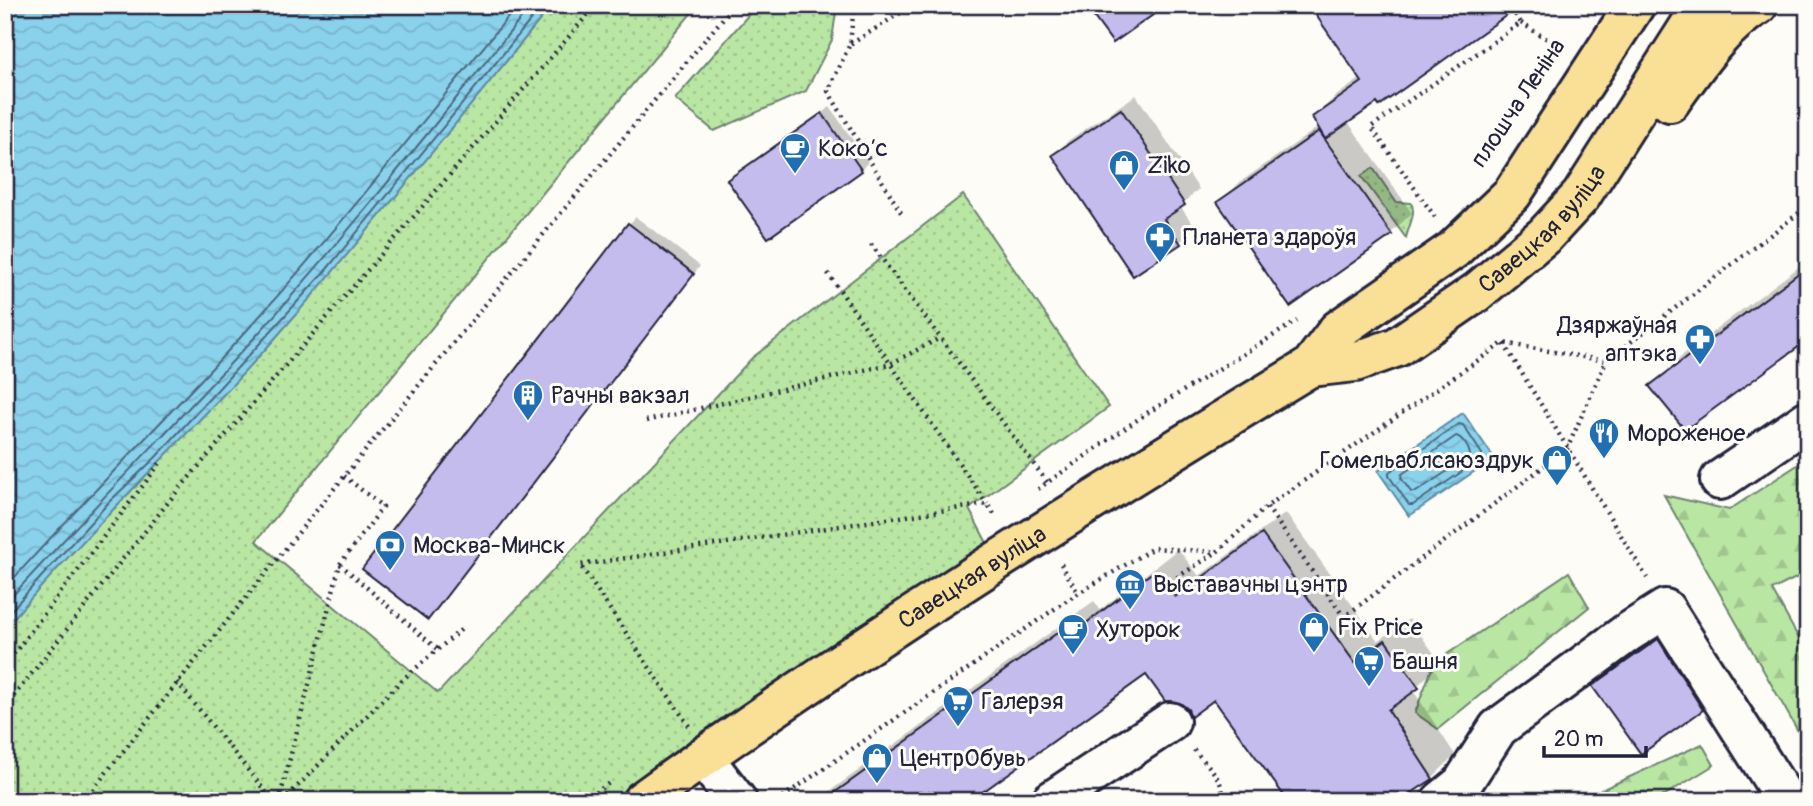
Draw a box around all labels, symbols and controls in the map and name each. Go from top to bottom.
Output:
street label: плошча Леніна [1464,33,1572,173]
cafe icon: Кокоʼс [778,131,812,175]
place label: Кокоʼс [818,134,888,163]
shop icon: Ziko [1107,148,1141,192]
place label: Ziko [1147,151,1191,180]
street label: Савецкая вуліца [1472,159,1612,299]
pharmacy icon: Планета здароўя [1143,220,1177,264]
place label: Планета здароўя [1183,223,1356,252]
place label: Дзяржаўная аптэка [1556,311,1677,368]
pharmacy icon: Дзяржаўная аптэка [1683,322,1717,366]
building icon: Рачны вакзал [511,378,545,422]
place label: Рачны вакзал [551,381,690,410]
restaurant icon: Мороженое [1587,416,1621,460]
place label: Мороженое [1627,419,1745,448]
shop icon: Гомельаблсаюздрук [1540,443,1574,487]
place label: Гомельаблсаюздрук [1319,446,1534,475]
street label: Савецкая вуліца [893,519,1051,635]
bank icon: Москва-Минск [373,528,407,572]
place label: Москва-Минск [413,531,565,560]
museum icon: Выставачны цэнтр [1113,567,1147,611]
place label: Выставачны цэнтр [1153,570,1348,599]
shop icon: Fix Price [1297,610,1331,654]
cafe icon: Хуторок [1056,612,1090,656]
place label: Fix Price [1337,613,1423,642]
place label: Хуторок [1096,615,1181,644]
supermarket icon: Башня [1352,644,1386,688]
place label: Башня [1392,647,1458,676]
supermarket icon: Галерэя [941,684,975,728]
place label: Галерэя [981,687,1064,716]
scale bar [1544,715,1645,759]
text: 20 m [1554,726,1603,753]
shop icon: ЦентрОбувь [860,741,894,785]
place label: ЦентрОбувь [900,744,1026,773]

